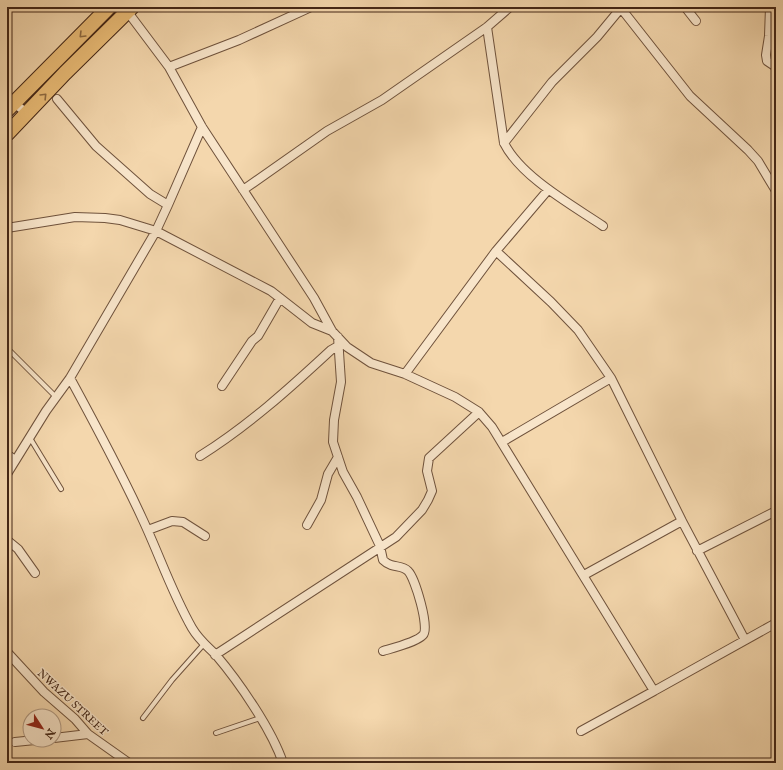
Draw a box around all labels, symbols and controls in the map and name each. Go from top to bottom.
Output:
one-way arrow [79,30,87,38]
one-way arrow [39,93,46,101]
street label: NWAZU STREET [35,666,111,738]
north arrow [22,708,62,748]

